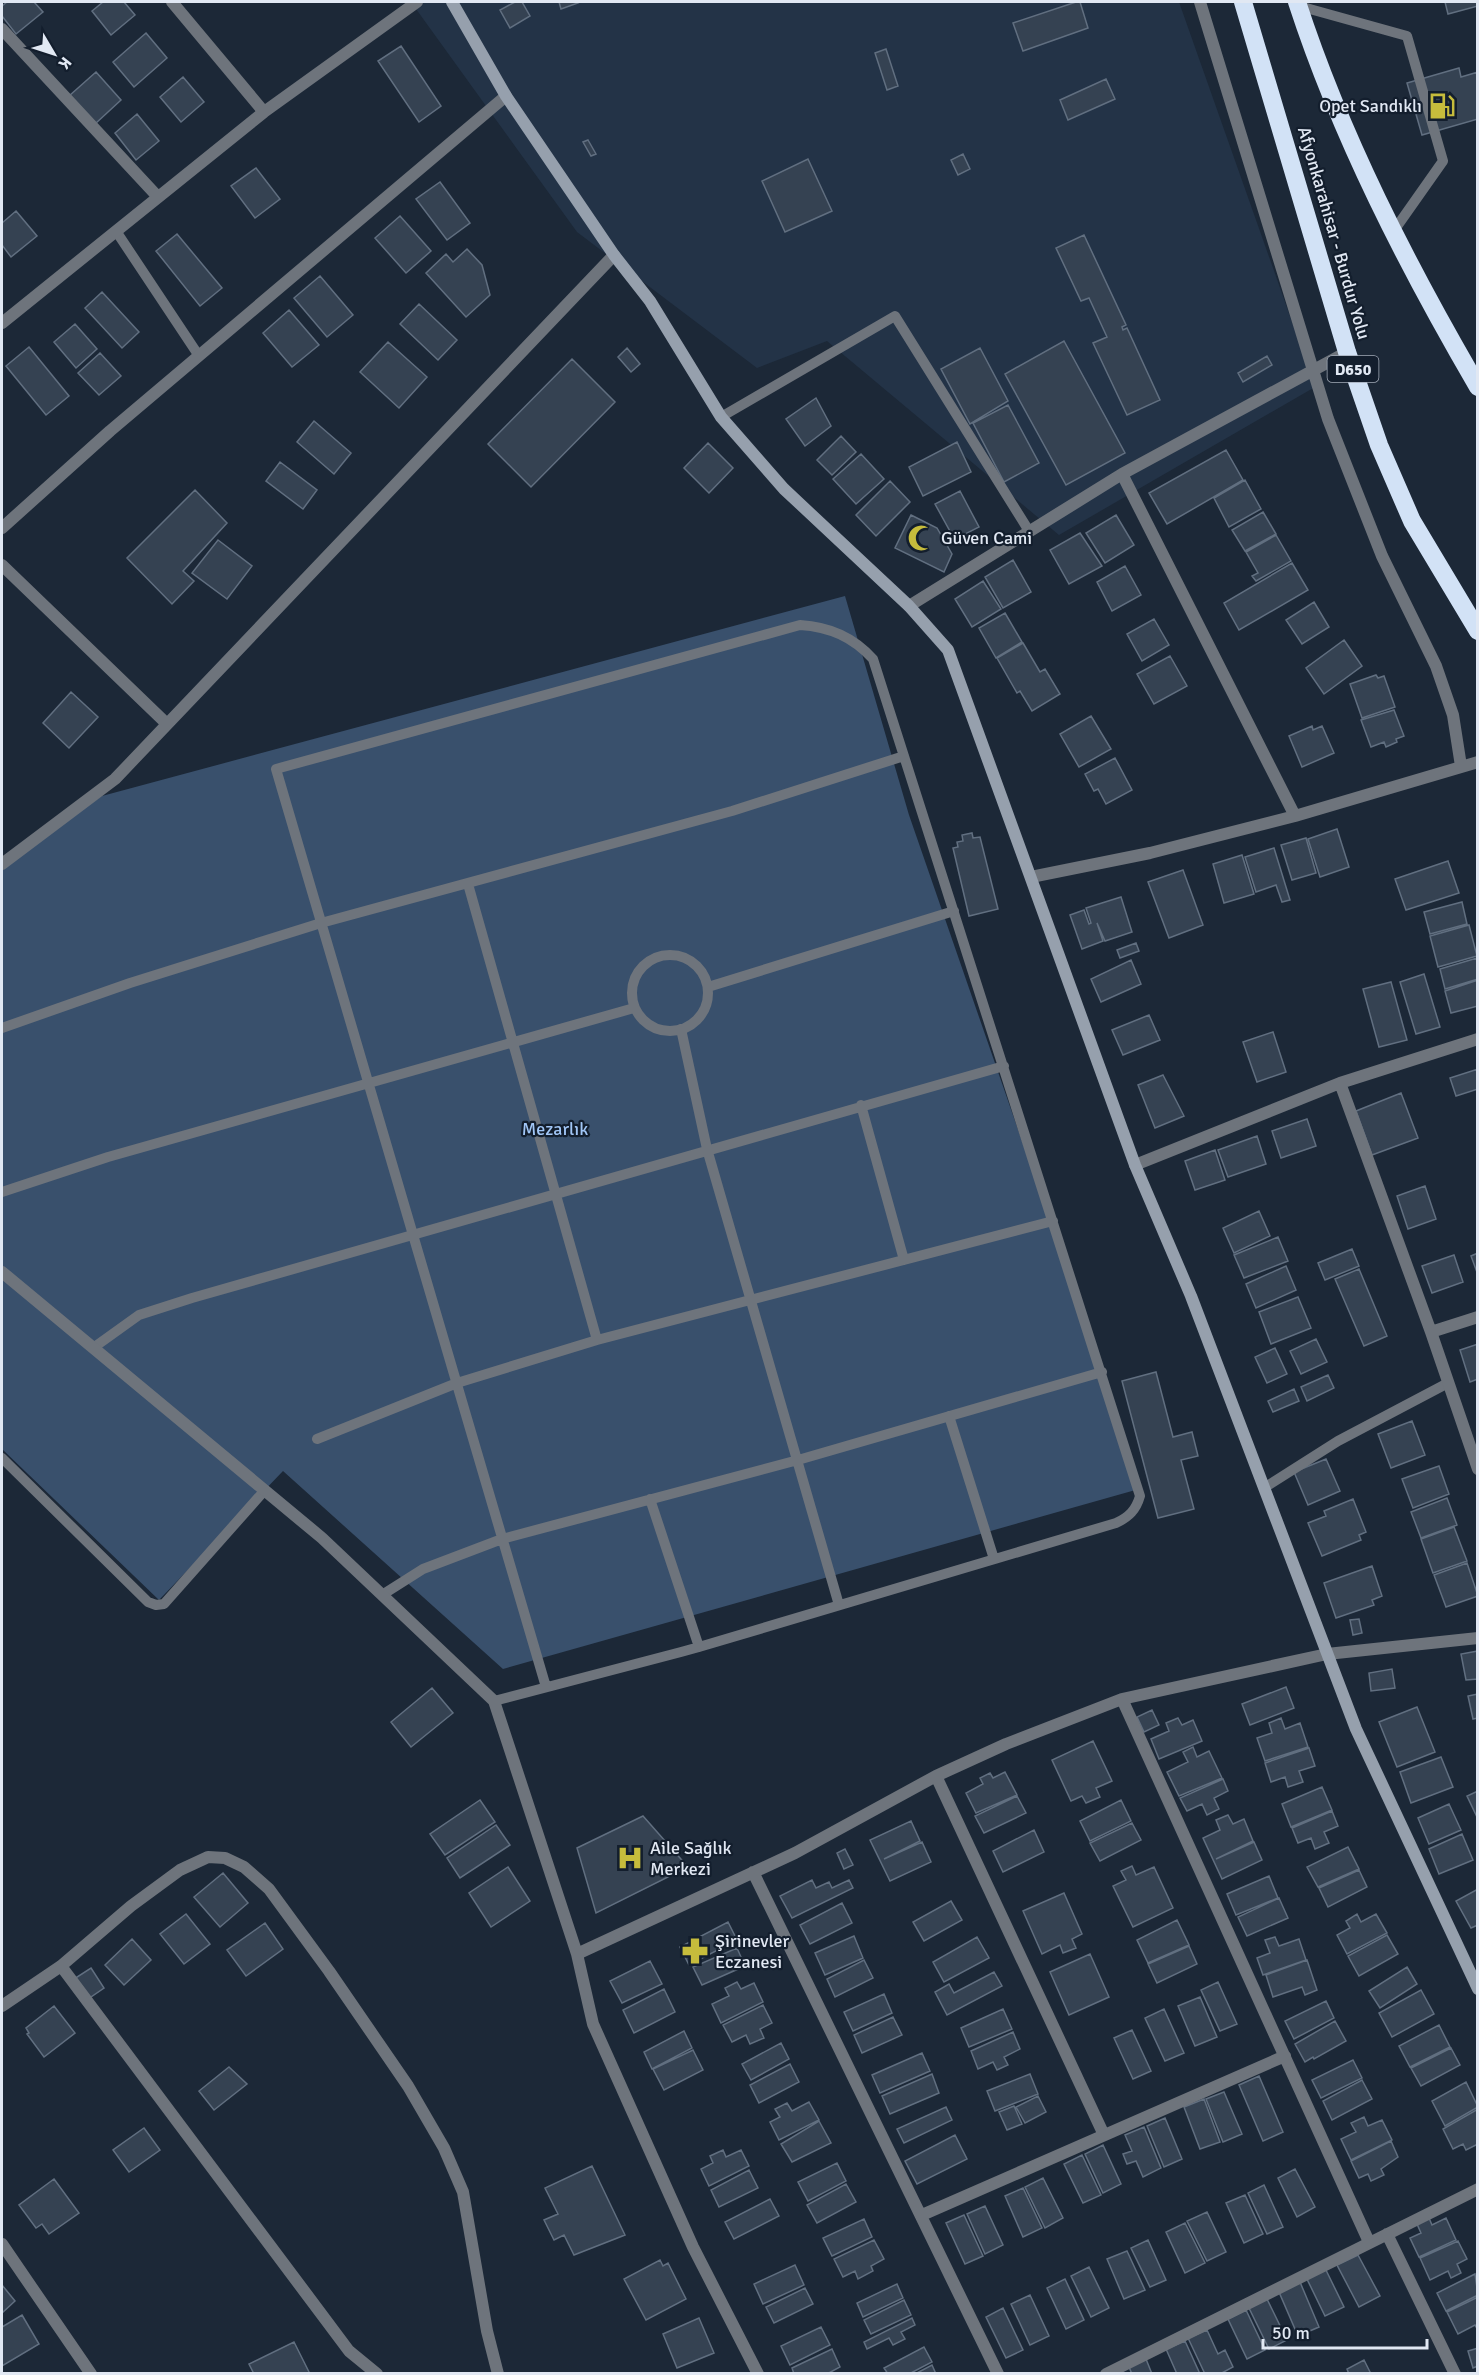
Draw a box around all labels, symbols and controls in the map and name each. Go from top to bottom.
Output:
north arrow [24,24,84,84]
text: K [54,53,76,73]
fuel station icon: Opet Sandıklı [1427,91,1457,121]
place label: Opet Sandıklı [1319,95,1422,117]
street label: Afyonkarahisar - Burdur Yolu [1293,124,1375,342]
road number: D650 [1328,356,1378,382]
mosque icon: Güven Cami [906,523,936,553]
place label: Güven Cami [941,527,1032,549]
park label: Mezarlık [522,1118,588,1140]
place label: Aile Sağlık Merkezi [650,1837,732,1880]
hospital icon: Aile Sağlık Merkezi [615,1843,645,1873]
place label: Şirinevler Eczanesi [715,1930,790,1973]
pharmacy icon: Şirinevler Eczanesi [680,1936,710,1966]
scale bar [1263,2312,1426,2350]
text: 50 m [1272,2322,1310,2344]

